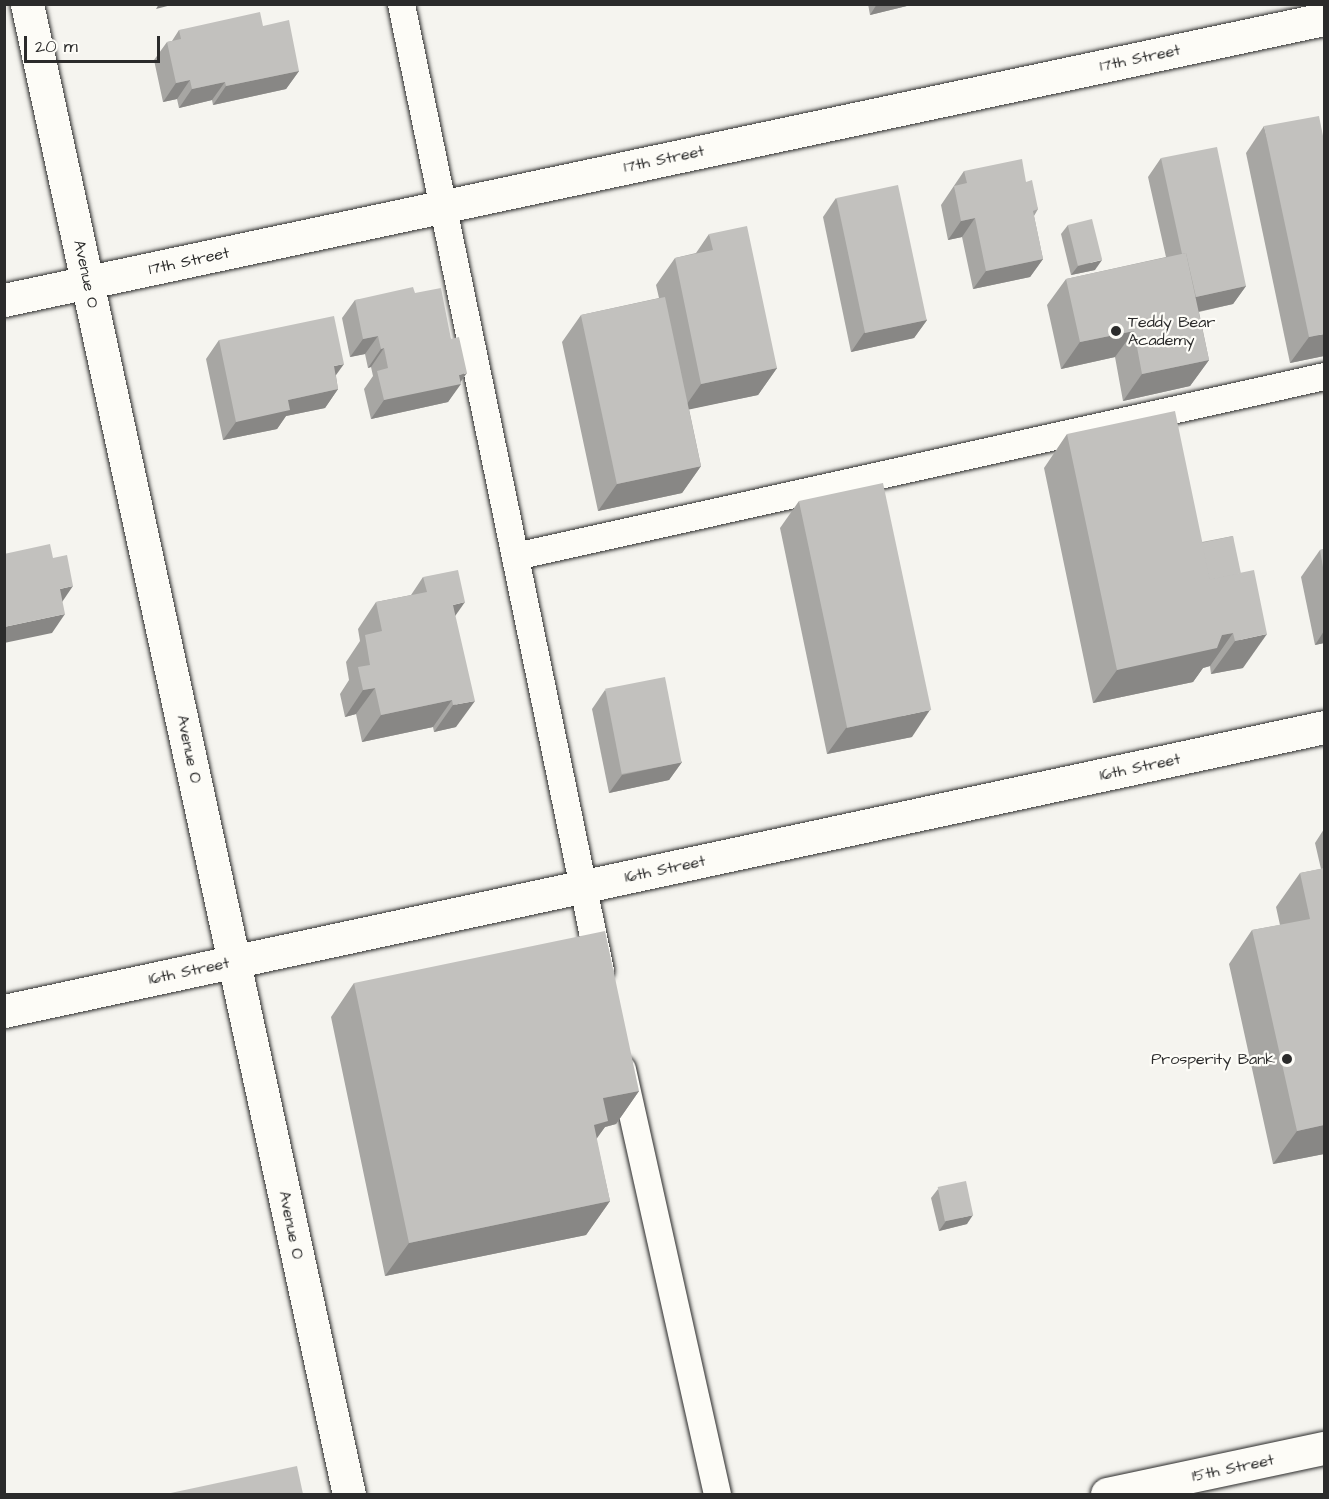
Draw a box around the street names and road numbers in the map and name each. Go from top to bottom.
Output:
street label: 17th Street [1098,40,1182,76]
street label: 17th Street [622,141,706,177]
street label: Avenue O [69,238,103,310]
street label: 17th Street [147,243,231,279]
street label: Avenue O [172,713,206,785]
street label: 16th Street [1098,749,1182,785]
street label: 16th Street [623,851,707,887]
street label: 16th Street [147,953,231,989]
street label: Avenue O [274,1189,308,1261]
street label: 15th Street [1190,1450,1276,1486]

